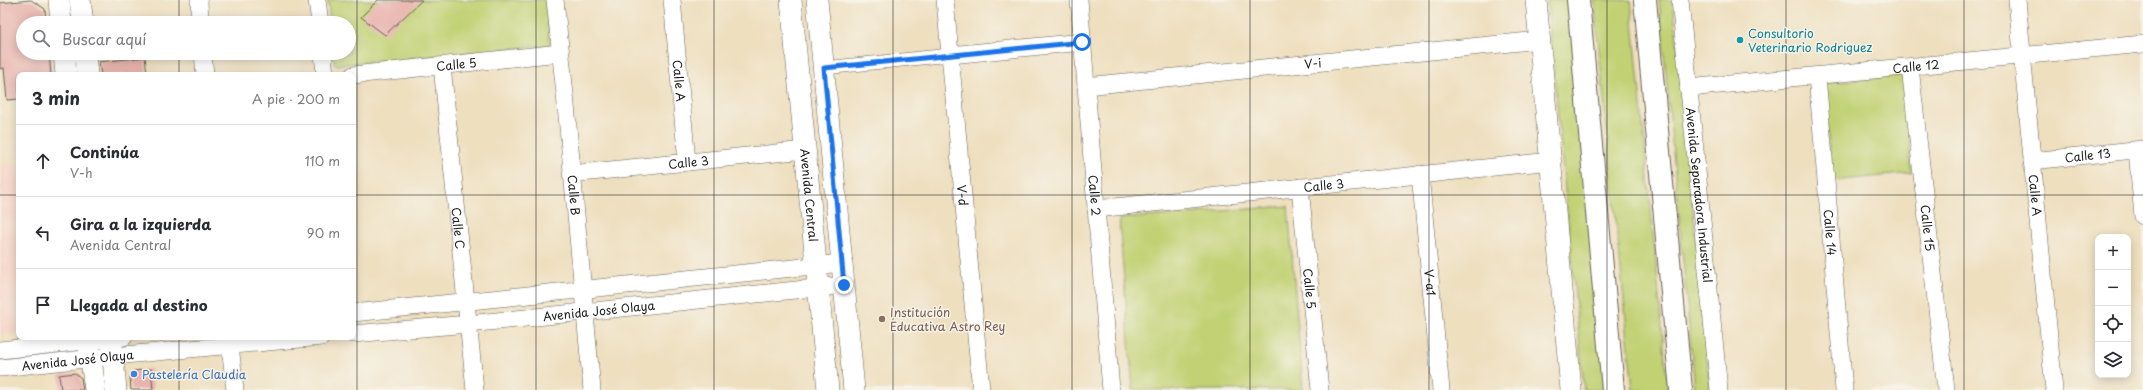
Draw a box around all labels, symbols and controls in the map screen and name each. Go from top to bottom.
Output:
search box [16,16,356,60]
place label: Consultorio Veterinario Rodriguez [1748,24,1873,56]
icon: search [30,27,52,49]
text: Buscar aquí [62,27,146,50]
route start [1073,33,1091,51]
marker: Consultorio Veterinario Rodriguez [1735,35,1745,45]
street label: Calle 5 [435,53,477,75]
street label: V-i [1303,53,1322,73]
street label: Calle 12 [1892,55,1940,77]
street label: Calle A [669,59,690,102]
text: 3 min [32,85,80,111]
text: A pie · 200 m [252,89,340,108]
street label: Avenida Separadora Industrial [1682,106,1717,284]
text: Continúa [70,140,139,163]
street label: Calle 13 [2064,144,2112,166]
street label: Avenida Central [796,148,823,243]
icon: ahead [32,150,54,172]
text: 110 m [305,151,340,170]
street label: Calle 3 [667,151,710,173]
text: V-h [70,163,93,182]
street label: Calle A [2025,173,2046,217]
street label: Calle B [563,174,585,216]
street label: Calle 2 [1084,174,1106,217]
street label: Calle 3 [1303,174,1345,196]
street label: V-d [953,184,973,206]
street label: Calle 15 [1916,204,1939,252]
street label: Calle C [447,206,470,250]
street label: Calle 14 [1819,209,1841,256]
text: Gira a la izquierda [70,212,211,235]
icon: left [32,222,54,244]
text: 90 m [307,223,340,242]
map controls [2095,234,2131,378]
button: + [2095,234,2131,270]
text: Avenida Central [70,235,171,254]
street label: Calle 5 [1299,268,1321,310]
street label: V-a1 [1420,268,1441,297]
button: − [2095,270,2131,306]
route end [835,276,853,294]
text: Llegada al destino [70,293,208,316]
icon: arrive [32,294,54,316]
street label: Avenida José Olaya [542,296,656,325]
place label: Institución Educativa Astro Rey [890,303,1006,335]
button: locate [2095,306,2131,342]
marker: Institución Educativa Astro Rey [877,314,887,324]
button: layers [2095,342,2131,378]
street label: Avenida José Olaya [21,345,135,375]
place label: Pastelería Claudia [142,365,247,383]
marker: Pastelería Claudia [129,369,139,379]

